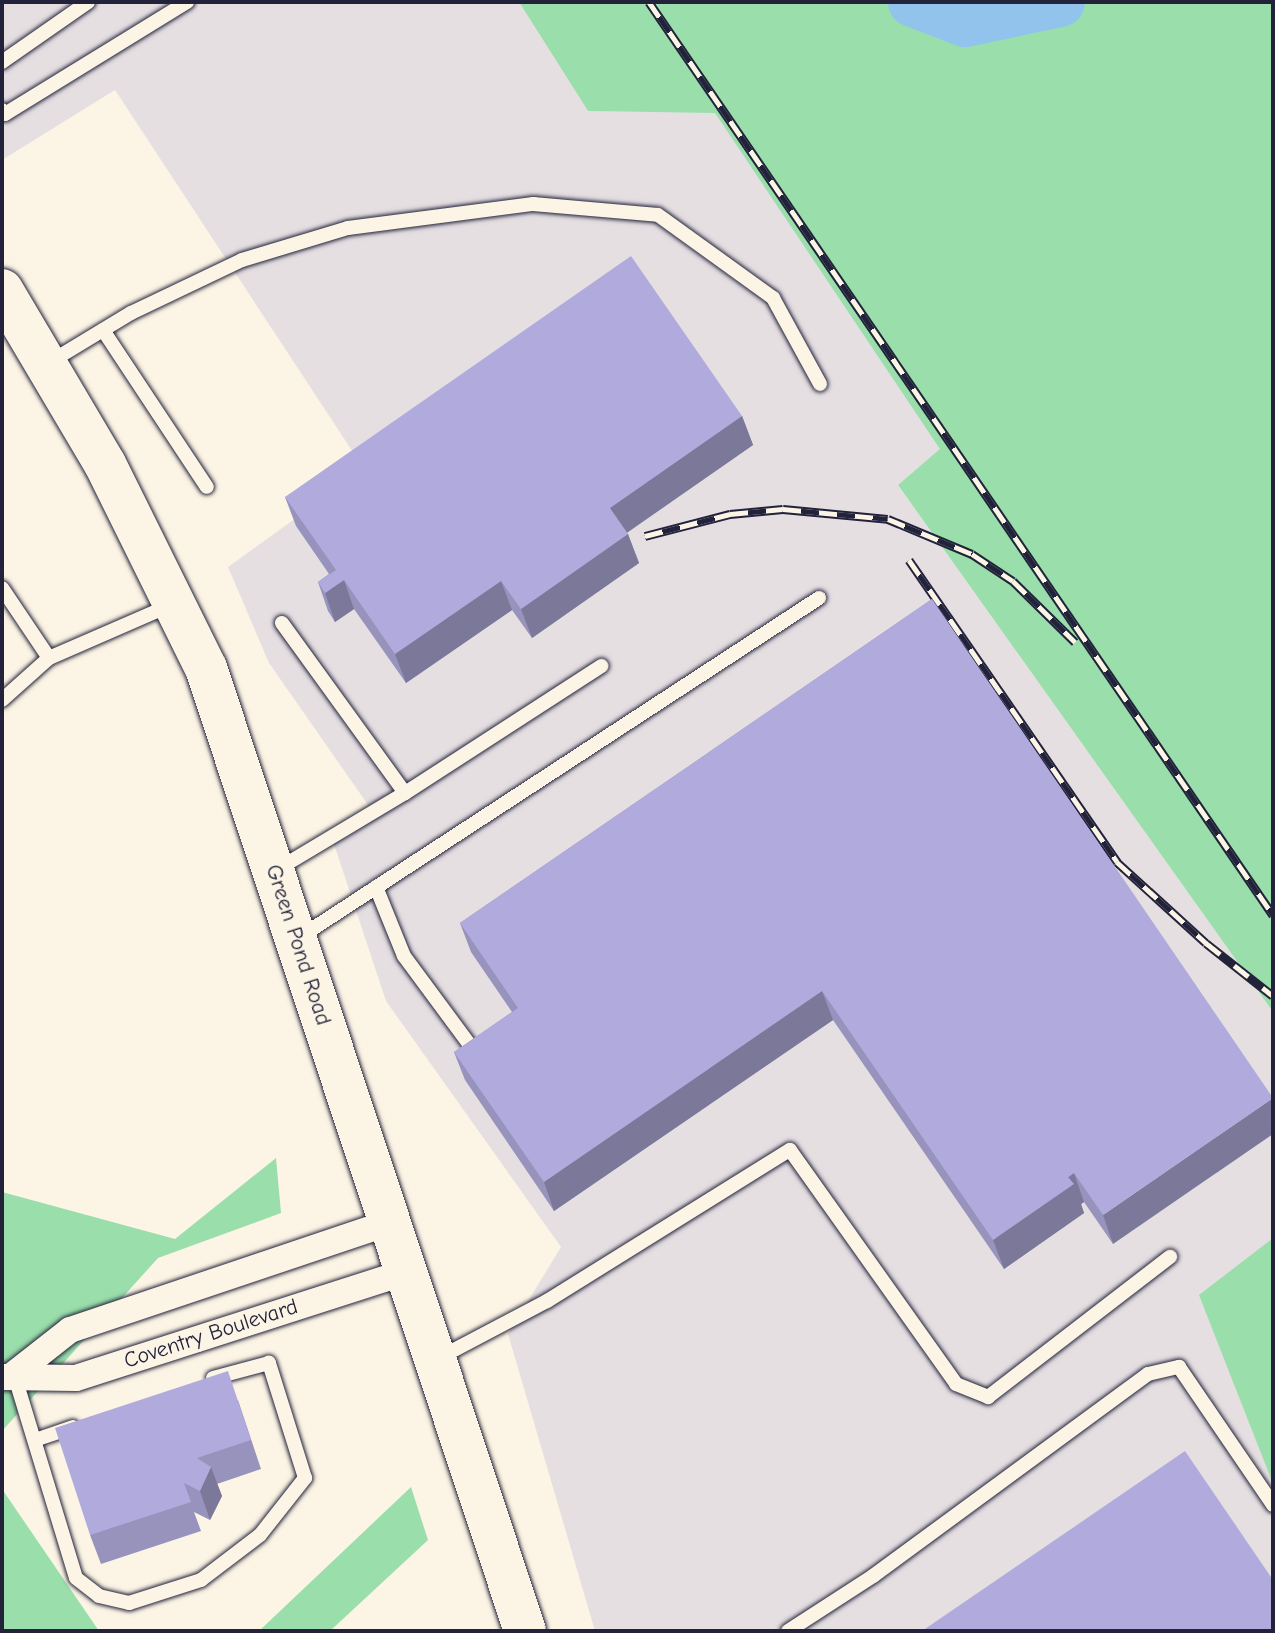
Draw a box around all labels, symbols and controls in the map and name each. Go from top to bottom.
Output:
street label: Green Pond Road [260,861,336,1029]
street label: Coventry Boulevard [121,1293,301,1375]

